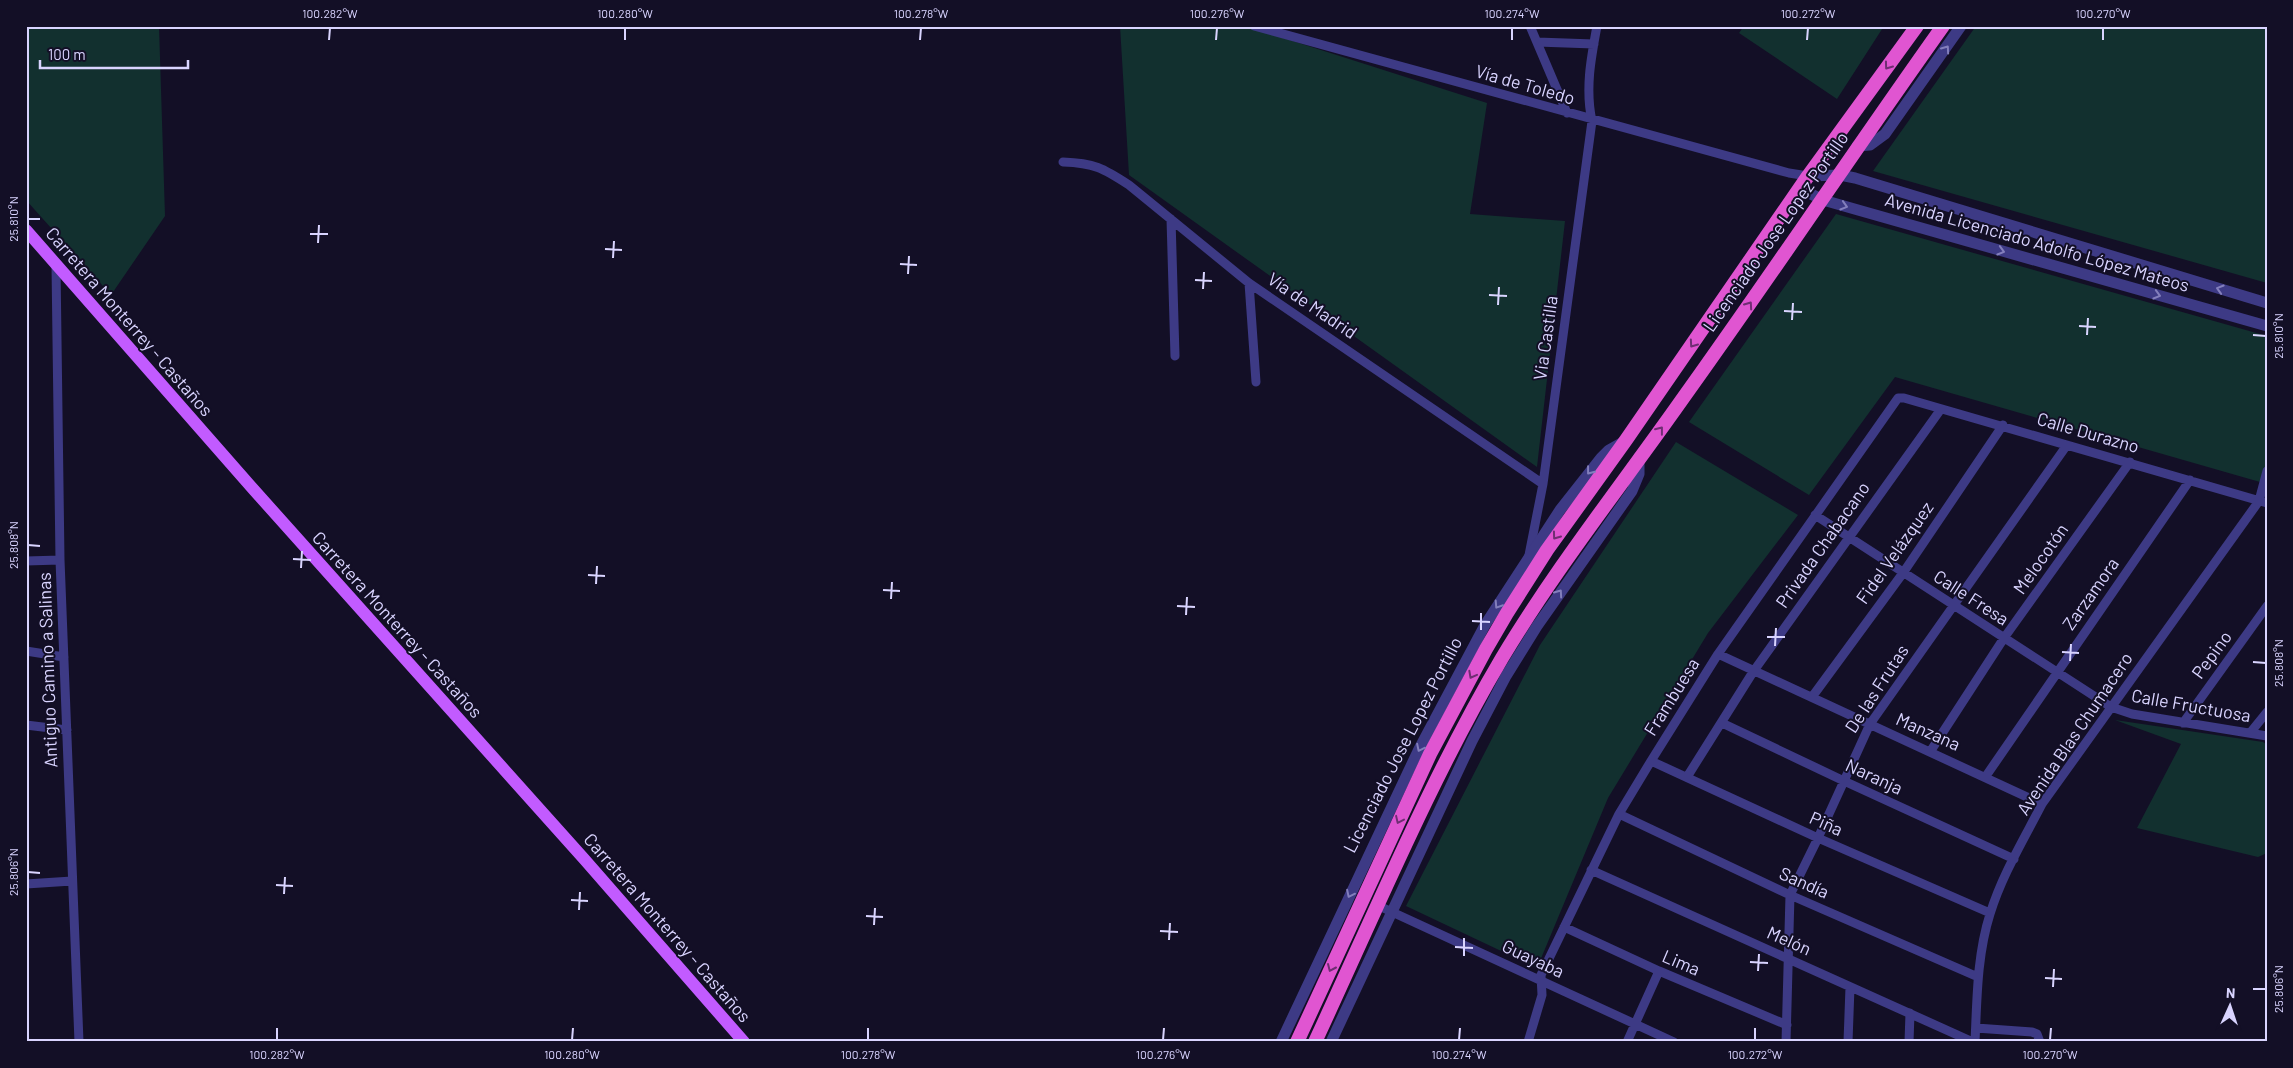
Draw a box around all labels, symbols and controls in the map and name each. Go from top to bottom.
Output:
text: 100.282°W [302,6,358,20]
text: 100.280°W [597,6,653,20]
text: 100.278°W [894,6,949,20]
text: 100.276°W [1190,6,1245,20]
text: 100.274°W [1485,6,1540,20]
text: 100.272°W [1781,6,1836,20]
text: 100.270°W [2075,6,2131,20]
scale bar [40,38,188,70]
text: 100 m [48,45,86,63]
one-way arrow [1940,45,1949,55]
street label: Vía de Toledo [1473,59,1578,109]
one-way arrow [1885,60,1894,70]
street label: Licenciado Jose Lopez Portillo [1698,127,1853,336]
street label: Avenida Licenciado Adolfo López Mateos [1883,188,2192,296]
text: 25.810°N [6,196,20,242]
one-way arrow [1840,200,1848,210]
street label: Carretera Monterrey - Castaños [42,222,218,420]
one-way arrow [1996,246,2004,256]
street label: Vía de Madrid [1264,267,1361,343]
one-way arrow [2216,284,2225,294]
one-way arrow [2153,289,2161,300]
street label: Via Castilla [1528,294,1562,382]
one-way arrow [1743,301,1752,311]
text: 25.810°N [2271,313,2285,359]
one-way arrow [1690,338,1699,347]
street label: Calle Durazno [2035,407,2142,457]
one-way arrow [1655,427,1663,436]
one-way arrow [1586,466,1595,475]
street label: Privada Chabacano [1771,477,1874,612]
street label: Fidel Velázquez [1851,497,1938,608]
street label: Melocotón [2008,519,2072,598]
text: 25.808°N [6,521,20,569]
street label: Carretera Monterrey - Castaños [308,527,487,722]
one-way arrow [1554,530,1562,539]
street label: Zarzamora [2057,553,2123,634]
street label: Calle Fresa [1930,565,2013,630]
street label: Antiguo Camino a Salinas [33,572,61,768]
one-way arrow [1553,589,1562,599]
one-way arrow [1494,600,1504,609]
street label: Pepino [2186,626,2236,683]
street label: Licenciado Jose Lopez Portillo [1338,633,1466,856]
text: 25.808°N [2271,639,2285,687]
street label: De las Frutas [1840,640,1913,737]
street label: Avenida Blas Chumacero [2011,648,2137,819]
street label: Frambuesa [1639,654,1704,739]
one-way arrow [1468,670,1478,679]
street label: Calle Fructuosa [2130,684,2253,726]
street label: Manzana [1893,707,1964,755]
one-way arrow [1416,743,1426,752]
street label: Naranja [1842,753,1906,799]
street label: Piña [1806,806,1846,840]
one-way arrow [1394,815,1405,824]
street label: Carretera Monterrey - Castaños [580,828,756,1026]
text: 25.806°N [6,848,20,896]
street label: Sandía [1776,861,1833,903]
one-way arrow [1346,889,1356,898]
street label: Melón [1764,921,1815,959]
street label: Guayaba [1499,934,1568,982]
street label: Lima [1659,944,1704,980]
one-way arrow [1327,962,1337,971]
text: 25.806°N [2271,965,2285,1013]
north arrow [2206,980,2256,1030]
text: N [2226,984,2236,1001]
text: 100.282°W [249,1047,305,1061]
text: 100.280°W [544,1047,600,1061]
text: 100.278°W [841,1047,896,1061]
text: 100.276°W [1136,1047,1191,1061]
text: 100.274°W [1432,1047,1487,1061]
text: 100.272°W [1728,1047,1783,1061]
text: 100.270°W [2022,1047,2078,1061]

